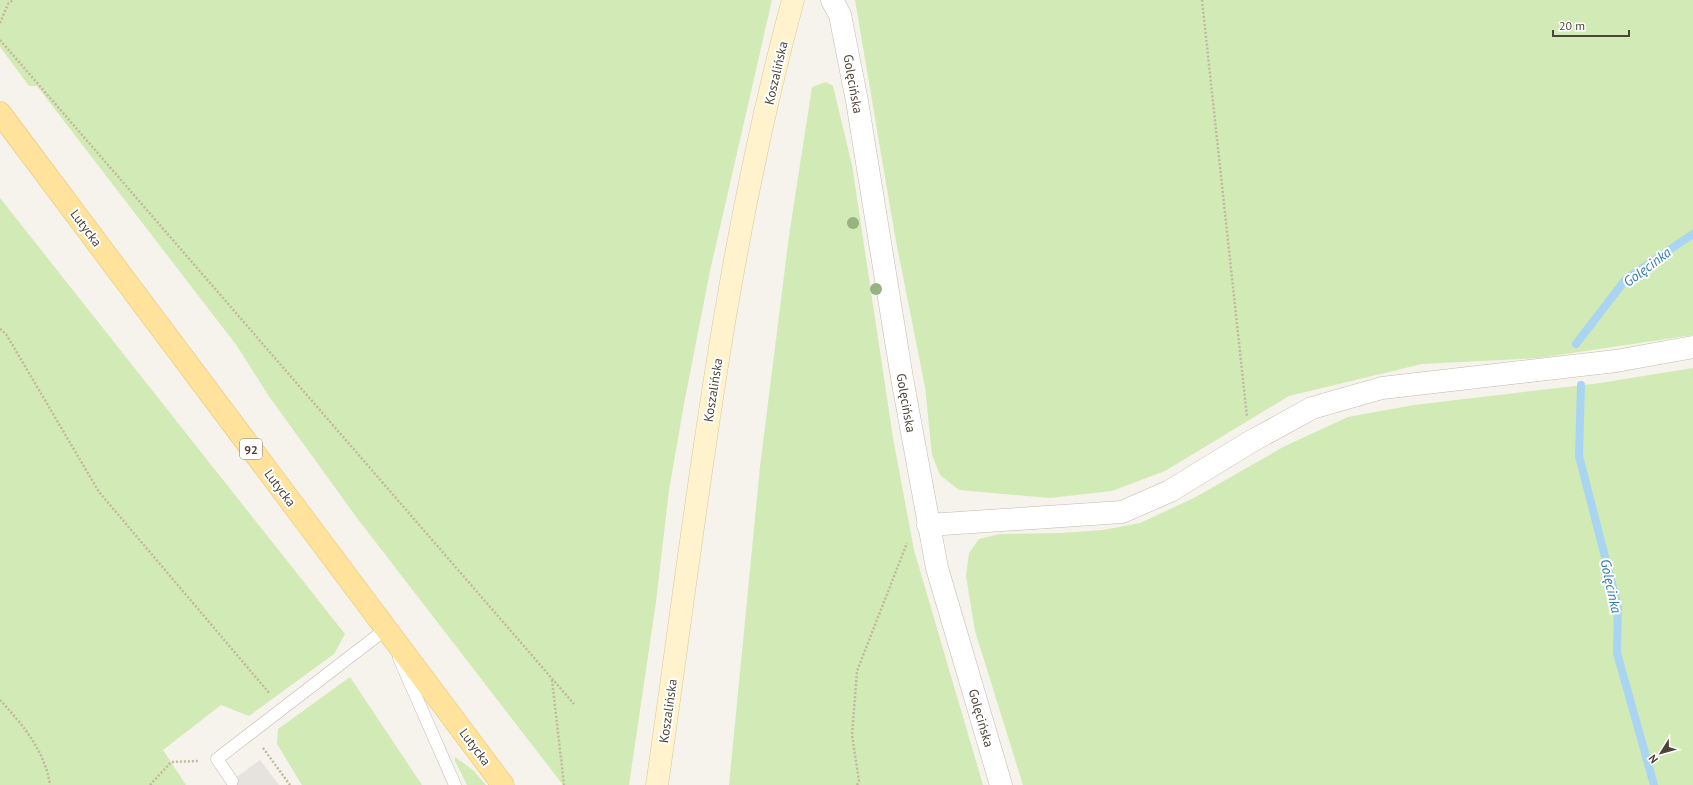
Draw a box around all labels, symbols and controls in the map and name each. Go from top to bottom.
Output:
scale bar [1553,12,1629,38]
text: 20 m [1559,18,1585,33]
street label: Koszalińska [760,40,792,106]
street label: Golęcińska [839,53,867,115]
street label: Lutycka [66,206,106,250]
water label: Golęcinka [1620,243,1675,291]
street label: Koszalińska [700,357,726,423]
street label: Golęcińska [892,372,920,434]
road number: 92 [240,439,262,459]
street label: Lutycka [260,466,300,510]
water label: Golęcinka [1596,557,1626,615]
street label: Koszalińska [655,678,681,744]
street label: Golęcińska [965,687,997,749]
street label: Lutycka [455,725,495,769]
north arrow [1641,733,1681,773]
text: N [1645,752,1661,766]

